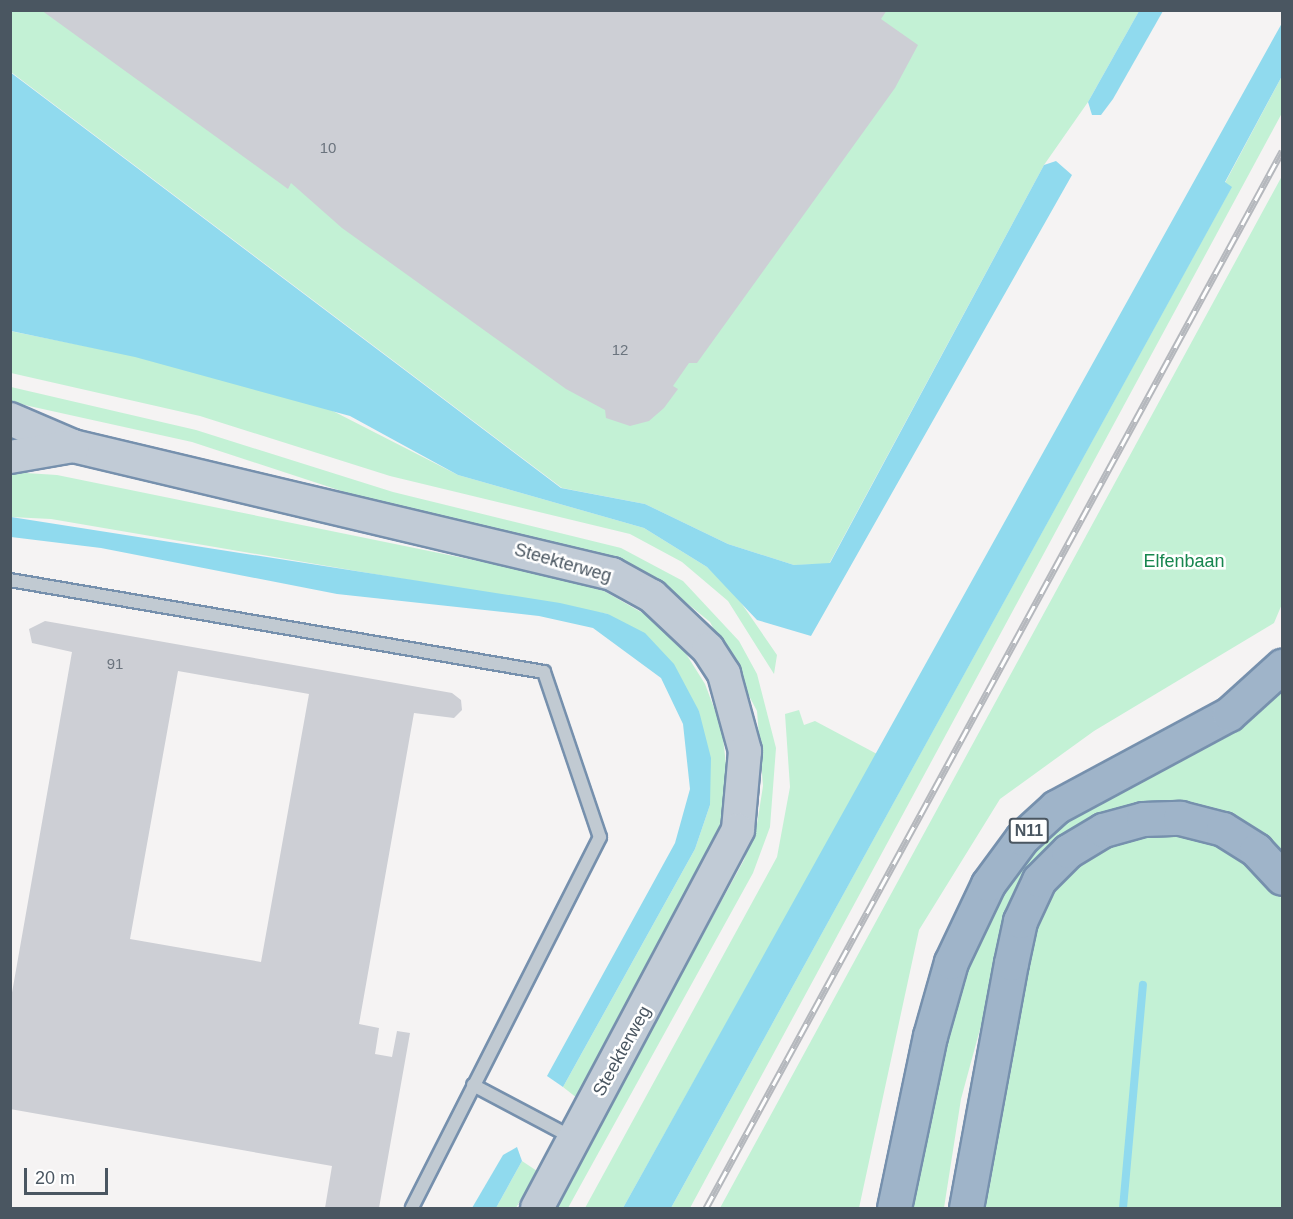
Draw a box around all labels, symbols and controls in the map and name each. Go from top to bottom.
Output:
house number: 10 [320,139,336,157]
house number: 12 [612,341,628,359]
street label: Steekterweg [512,539,614,587]
park label: Elfenbaan [1143,550,1225,572]
house number: 91 [107,655,123,673]
road number: N11 [1008,818,1050,844]
street label: Steekterweg [588,1002,656,1100]
scale bar [27,1156,111,1194]
text: 20 m [35,1168,75,1188]

